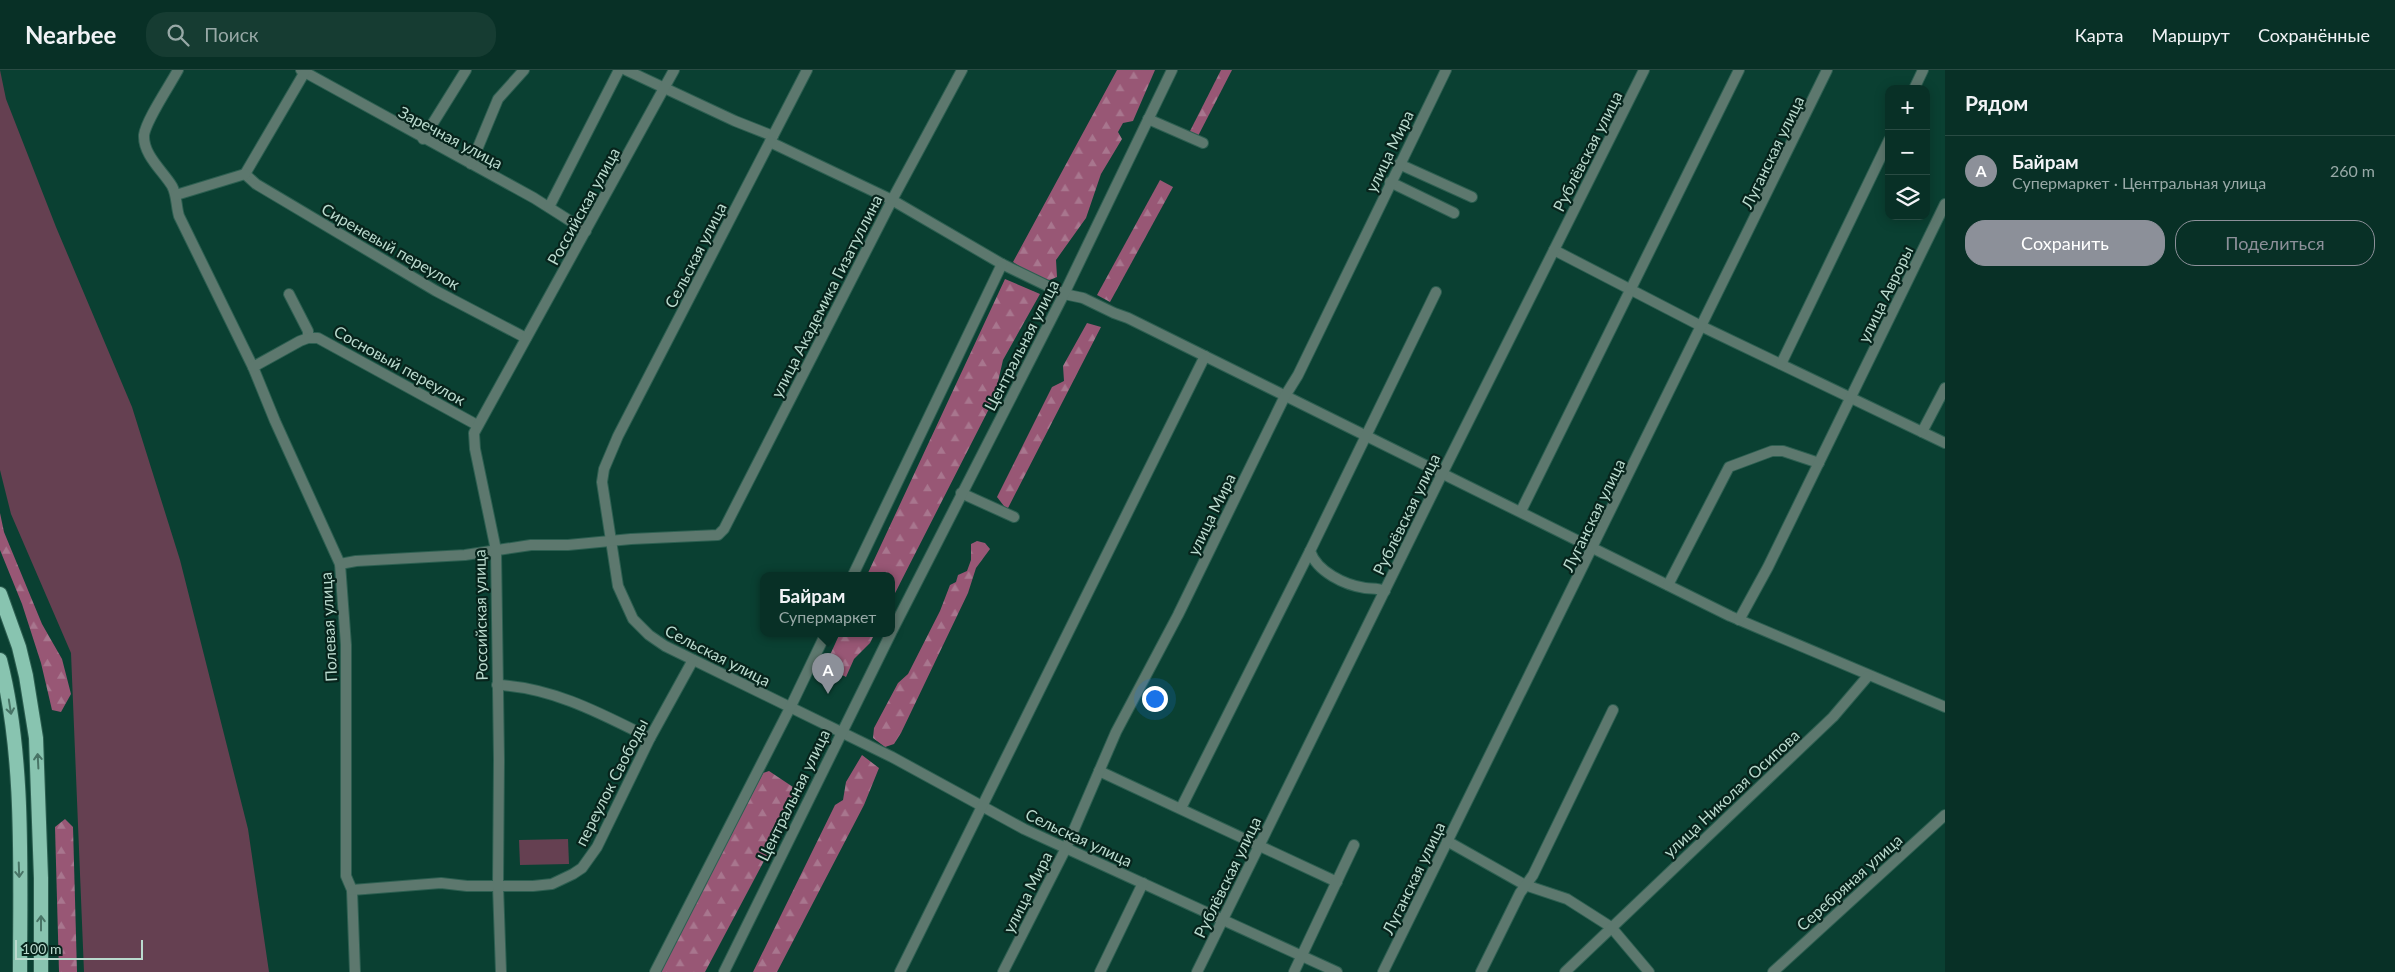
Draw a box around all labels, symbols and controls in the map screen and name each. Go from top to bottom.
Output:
search box [146,12,496,57]
text: Nearbee [25,20,116,49]
icon: search [164,21,192,49]
text: Поиск [204,23,259,46]
text: Карта [2075,24,2123,46]
text: Маршрут [2151,24,2230,46]
text: Сохранённые [2258,24,2370,46]
map controls [1885,85,1930,220]
button: + [1885,85,1930,130]
street label: Рублёвская улица [1549,88,1625,214]
text: Рядом [1965,90,2028,115]
street label: Луганская улица [1736,93,1807,212]
street label: Заречная улица [396,102,506,172]
street label: улица Мира [1361,107,1417,195]
button: − [1885,130,1930,175]
street label: Российская улица [543,144,623,268]
text: Байрам [2012,150,2079,173]
text: A [1975,161,1987,180]
text: 260 m [2330,161,2375,180]
text: Супермаркет · Центральная улица [2012,173,2266,192]
button: layers [1885,175,1930,220]
street label: улица Академика Гизатуллина [766,191,886,401]
street label: Сиреневый переулок [319,199,464,294]
street label: Сельская улица [660,199,730,311]
button: Сохранить [1965,220,2165,266]
button: Поделиться [2175,220,2375,266]
street label: улица Авроры [1853,243,1917,345]
street label: Центральная улица [980,276,1062,414]
street label: Сосновый переулок [331,321,470,409]
street label: Рублёвская улица [1368,450,1444,578]
street label: Луганская улица [1557,456,1628,575]
street label: улица Мира [1183,470,1239,558]
street label: Российская улица [469,549,491,681]
street label: Полевая улица [316,572,340,682]
popup [760,572,895,637]
text: Байрам [779,584,845,607]
text: Супермаркет [779,607,876,626]
street label: Сельская улица [662,620,774,690]
pin: A [812,653,844,694]
your location [1142,686,1168,712]
one-way arrow [6,699,16,715]
street label: переулок Свободы [571,715,651,849]
street label: улица Николая Осипова [1659,725,1803,861]
street label: Центральная улица [753,726,833,864]
one-way arrow [33,753,42,769]
street label: Сельская улица [1023,804,1135,870]
street label: Рублёвская улица [1189,813,1265,941]
street label: Луганская улица [1377,819,1448,938]
street label: Серебряная улица [1792,830,1906,934]
street label: улица Мира [998,848,1056,936]
one-way arrow [15,861,24,877]
one-way arrow [36,916,46,932]
scale bar [15,937,142,960]
text: 100 m [22,940,61,957]

